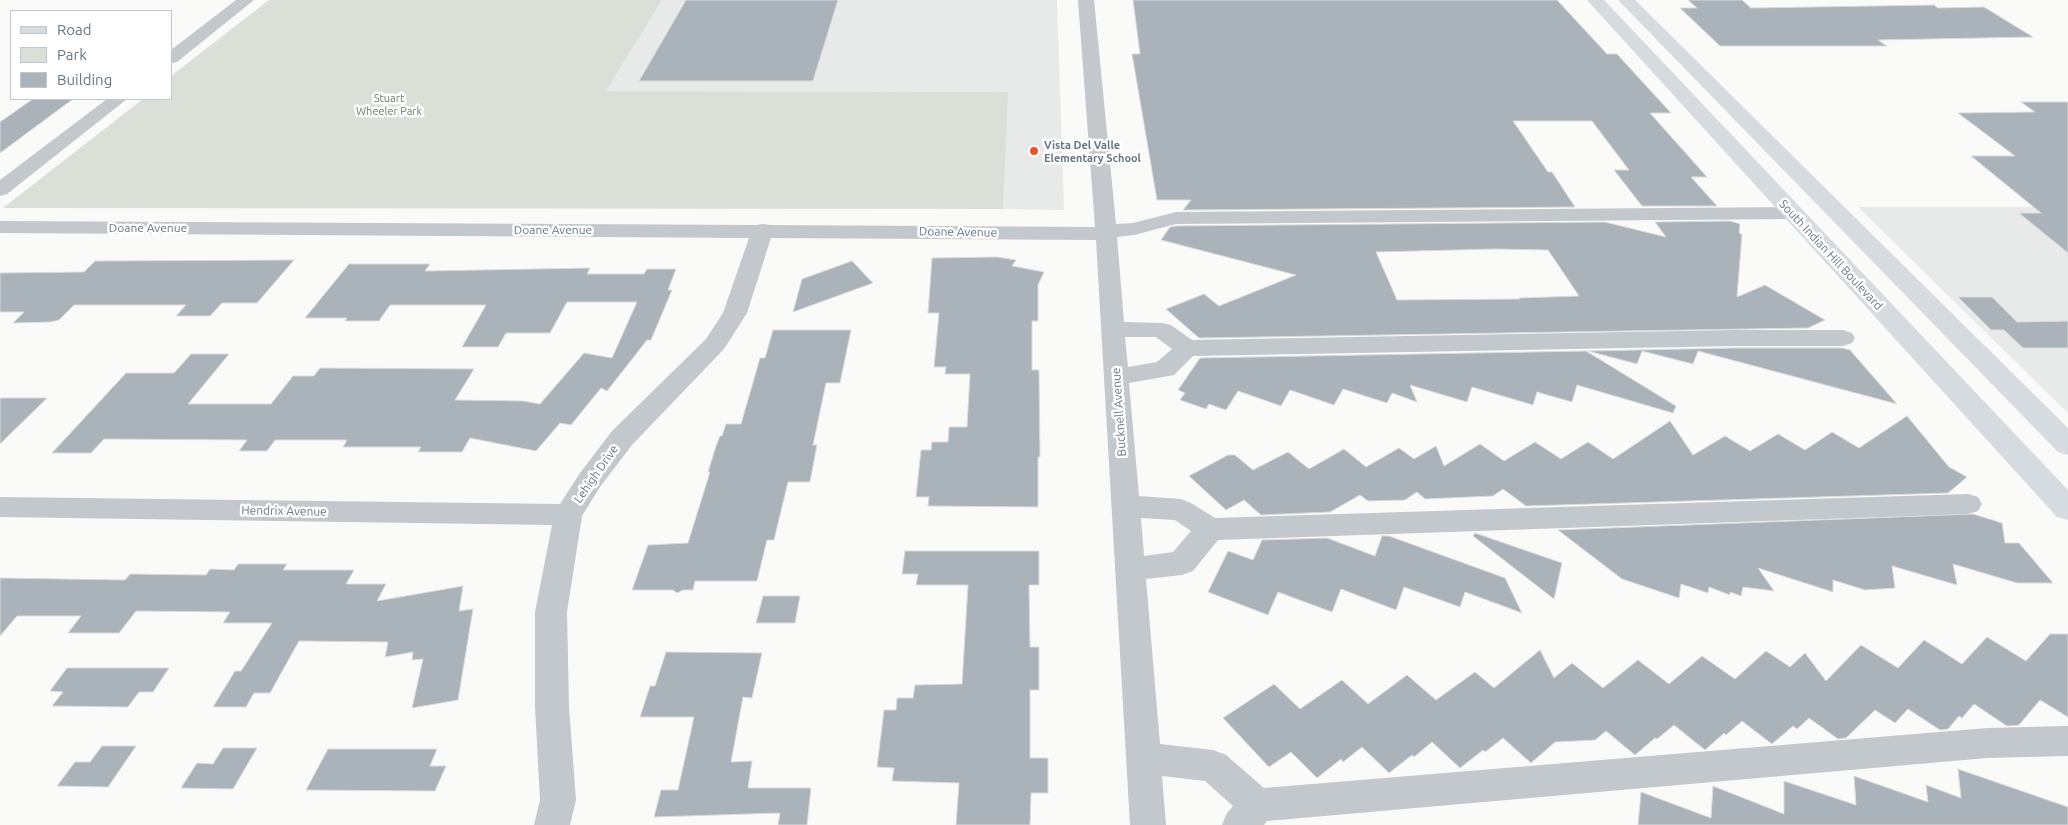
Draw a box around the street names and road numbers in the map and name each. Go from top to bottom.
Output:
street label: South Indian Hill Boulevard [1776,197,1886,313]
street label: Doane Avenue [109,221,187,235]
street label: Doane Avenue [514,223,592,237]
street label: Doane Avenue [919,224,997,240]
street label: Bucknell Avenue [1109,367,1129,457]
street label: Lehigh Drive [571,442,621,506]
street label: Hendrix Avenue [241,503,327,519]

